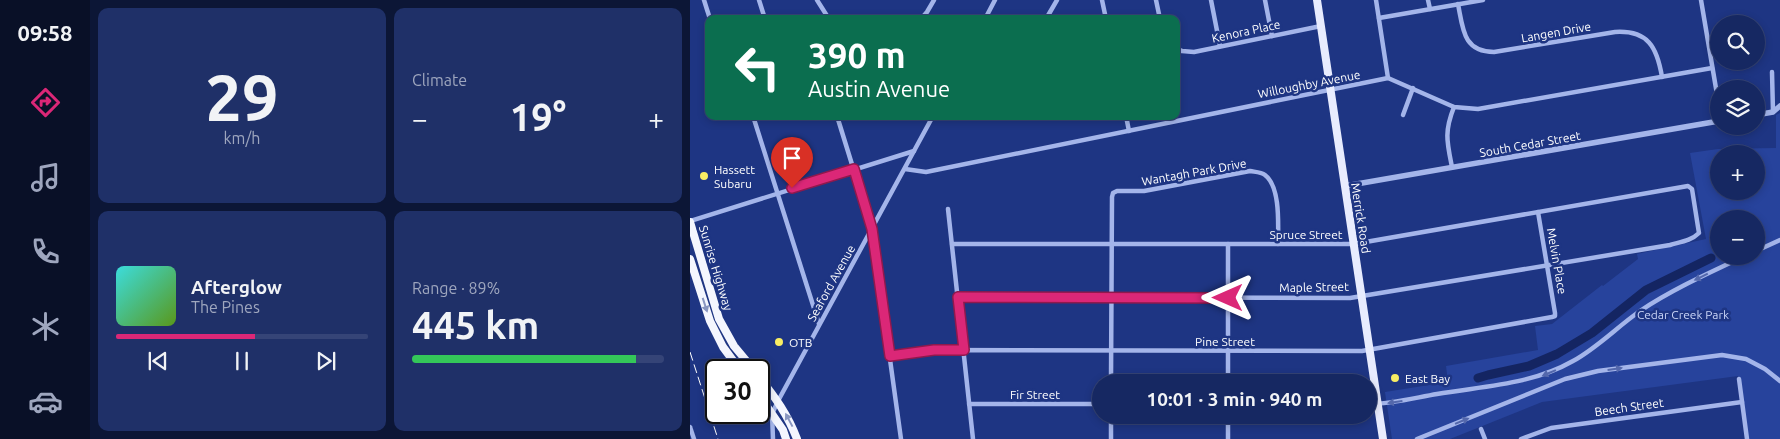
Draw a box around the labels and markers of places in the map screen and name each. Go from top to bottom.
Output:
pin [771,137,813,188]
place label: Hassett Subaru [714,163,755,190]
marker: Hassett Subaru [698,170,710,182]
marker: OTB [773,336,785,348]
place label: OTB [789,336,812,349]
marker: East Bay [1389,372,1401,384]
place label: East Bay [1405,372,1450,385]

